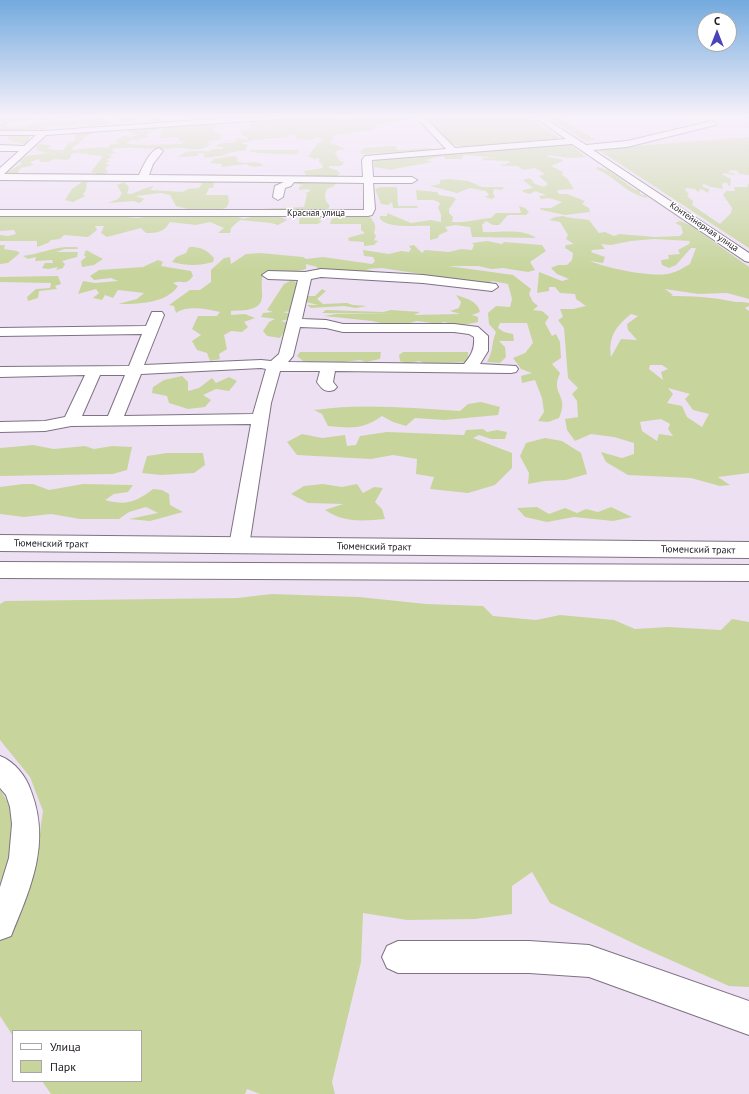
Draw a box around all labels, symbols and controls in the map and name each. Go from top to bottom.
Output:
north arrow [697,12,737,52]
text: С [714,14,720,28]
street label: Контейнерная улица [668,200,740,254]
street label: Красная улица [287,208,345,218]
street label: Тюменский тракт [14,537,88,551]
street label: Тюменский тракт [337,540,411,554]
street label: Тюменский тракт [661,543,735,557]
legend [12,1030,142,1082]
text: Улица [50,1039,81,1054]
text: Парк [50,1059,76,1074]

